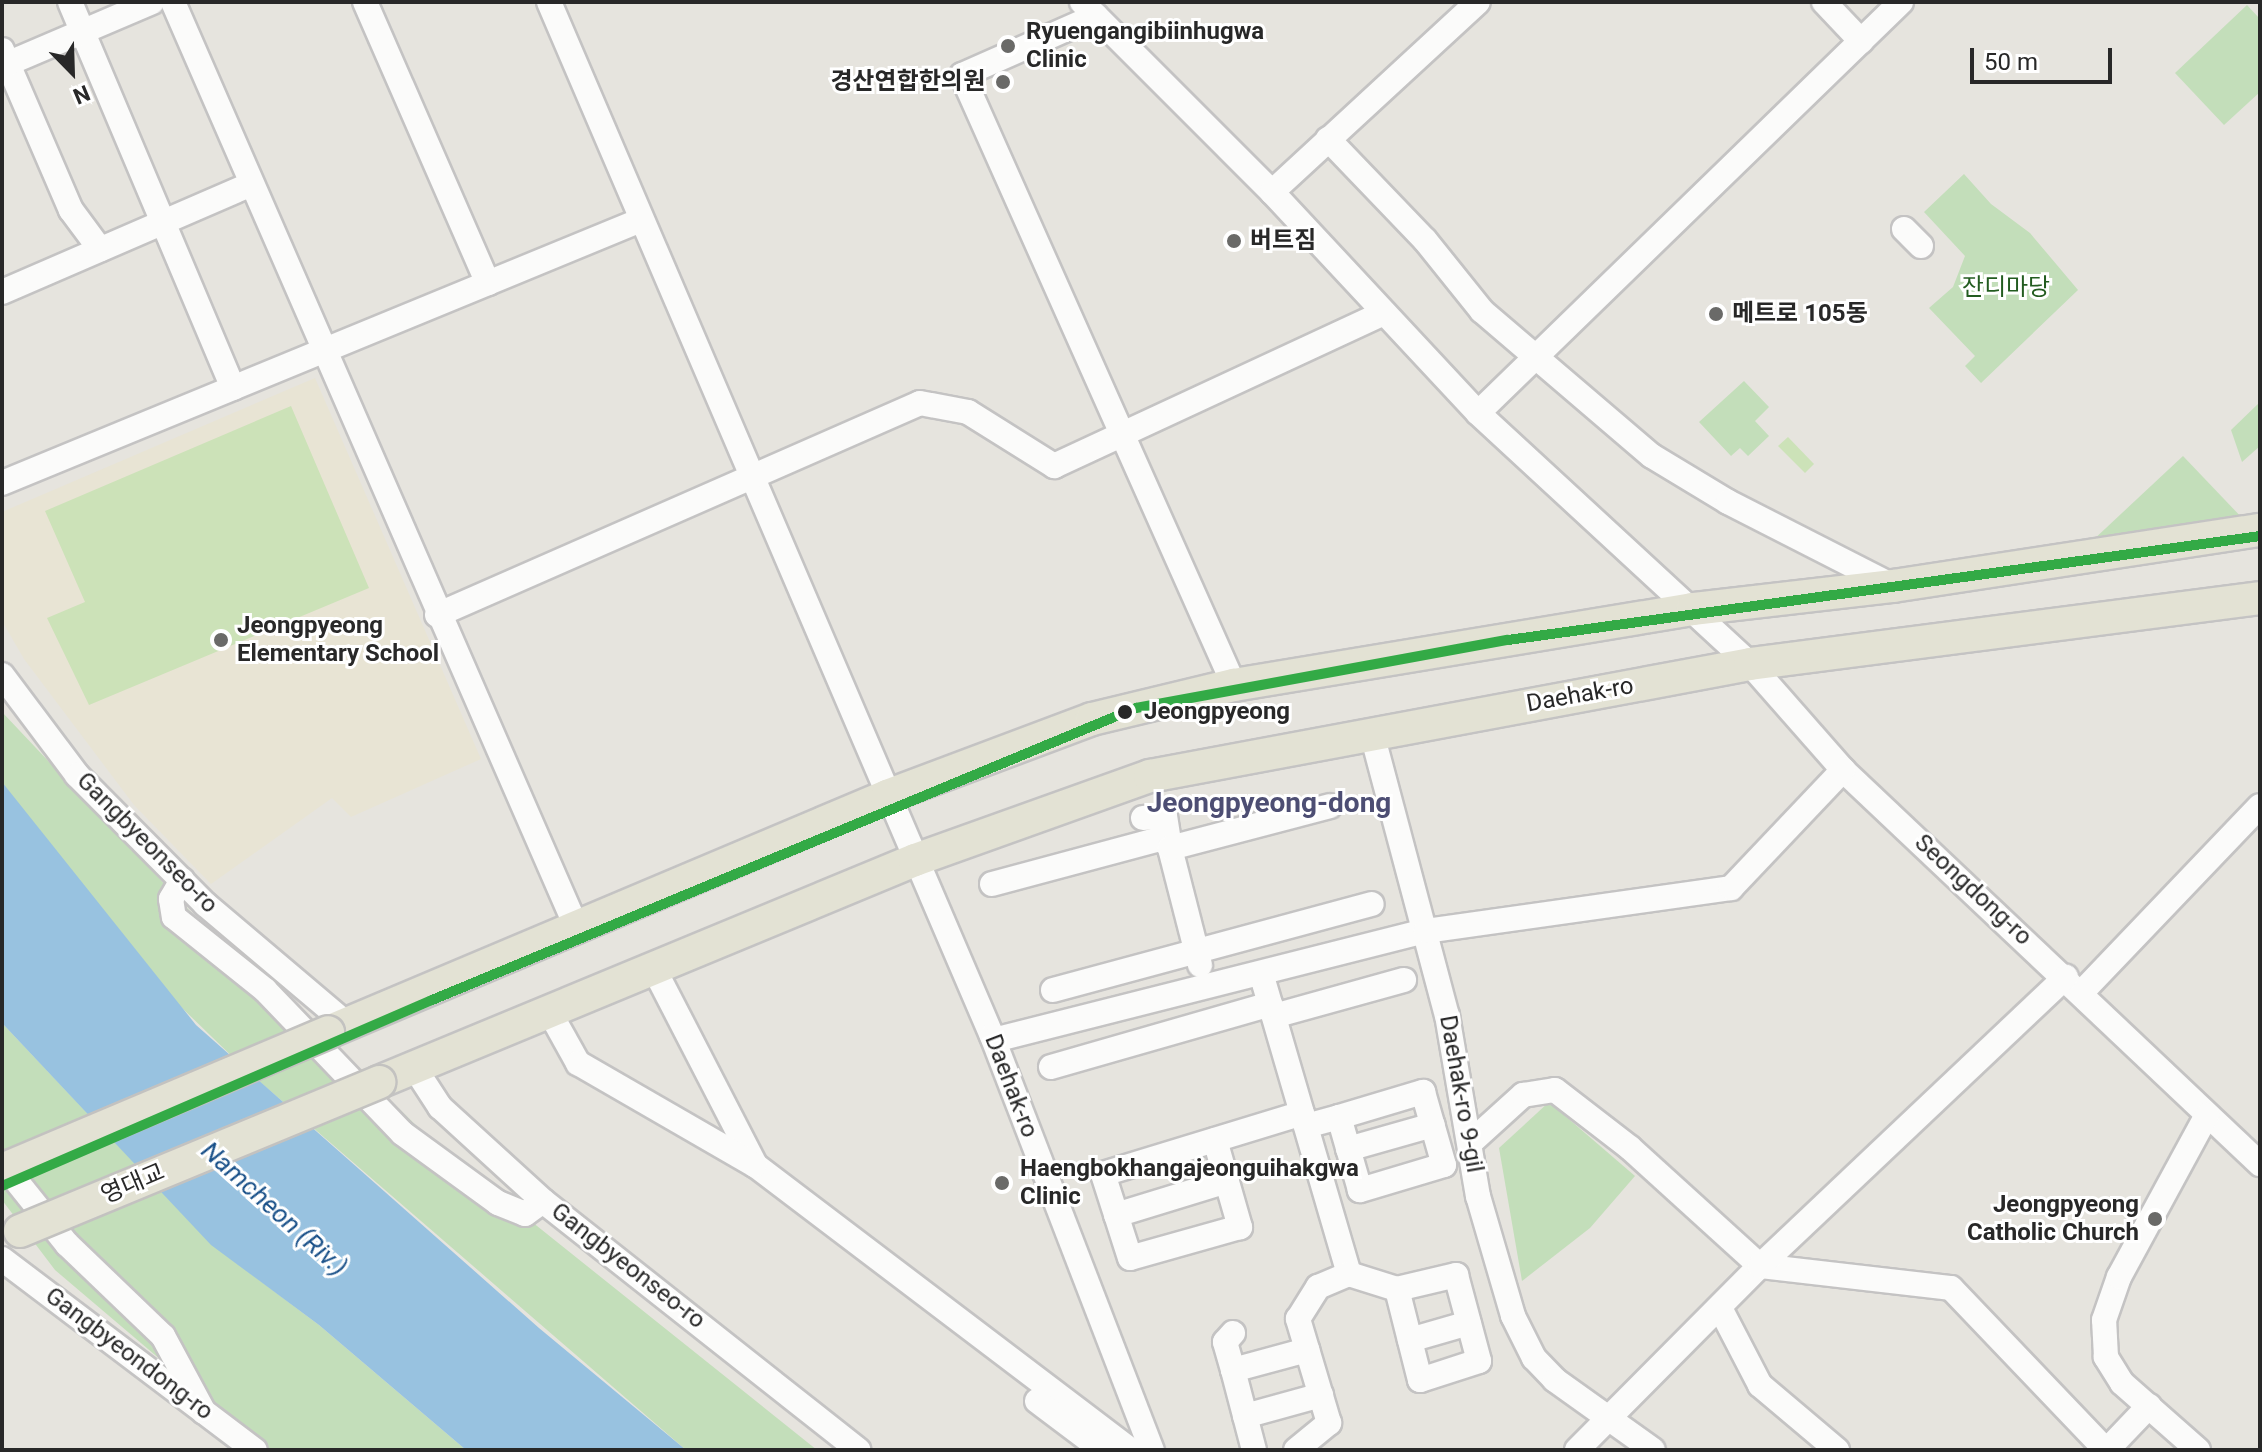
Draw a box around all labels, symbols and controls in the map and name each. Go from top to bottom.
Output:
place label: Ryuengangibiinhugwa Clinic [1026,18,1264,74]
north arrow [32,32,112,112]
scale bar [1974,32,2116,82]
marker: Ryuengangibiinhugwa Clinic [997,35,1019,57]
text: 50 m [1984,48,2038,76]
place label: 경산연합한의원 [830,68,985,96]
marker: 경산연합한의원 [992,71,1014,93]
text: N [70,80,94,109]
place label: 버트짐 [1250,227,1316,255]
marker: 버트짐 [1225,232,1243,250]
park label: 잔디마당 [1962,274,2050,302]
place label: 메트로 105동 [1732,300,1868,328]
marker: 메트로 105동 [1707,305,1725,323]
place label: Jeongpyeong Elementary School [237,612,439,668]
marker: Jeongpyeong Elementary School [212,631,230,649]
street label: Daehak-ro [1524,671,1636,719]
place label: Jeongpyeong [1144,698,1290,726]
marker: Jeongpyeong [1113,700,1137,724]
street label: Gangbyeonseo-ro [71,767,223,919]
district label: Jeongpyeong-dong [1147,786,1391,820]
street label: Seongdong-ro [1908,828,2038,952]
street label: Daehak-ro 9-gil [1433,1013,1489,1175]
street label: Daehak-ro [978,1030,1044,1142]
water label: Namcheon (Riv.) [195,1135,353,1283]
place label: Haengbokhangajeonguihakgwa Clinic [1020,1155,1359,1211]
street label: 영대교 [97,1158,169,1210]
marker: Haengbokhangajeonguihakgwa Clinic [991,1172,1013,1194]
place label: Jeongpyeong Catholic Church [1967,1191,2139,1247]
street label: Gangbyeonseo-ro [545,1197,711,1335]
marker: Jeongpyeong Catholic Church [2146,1210,2164,1228]
street label: Gangbyeondong-ro [39,1282,219,1426]

